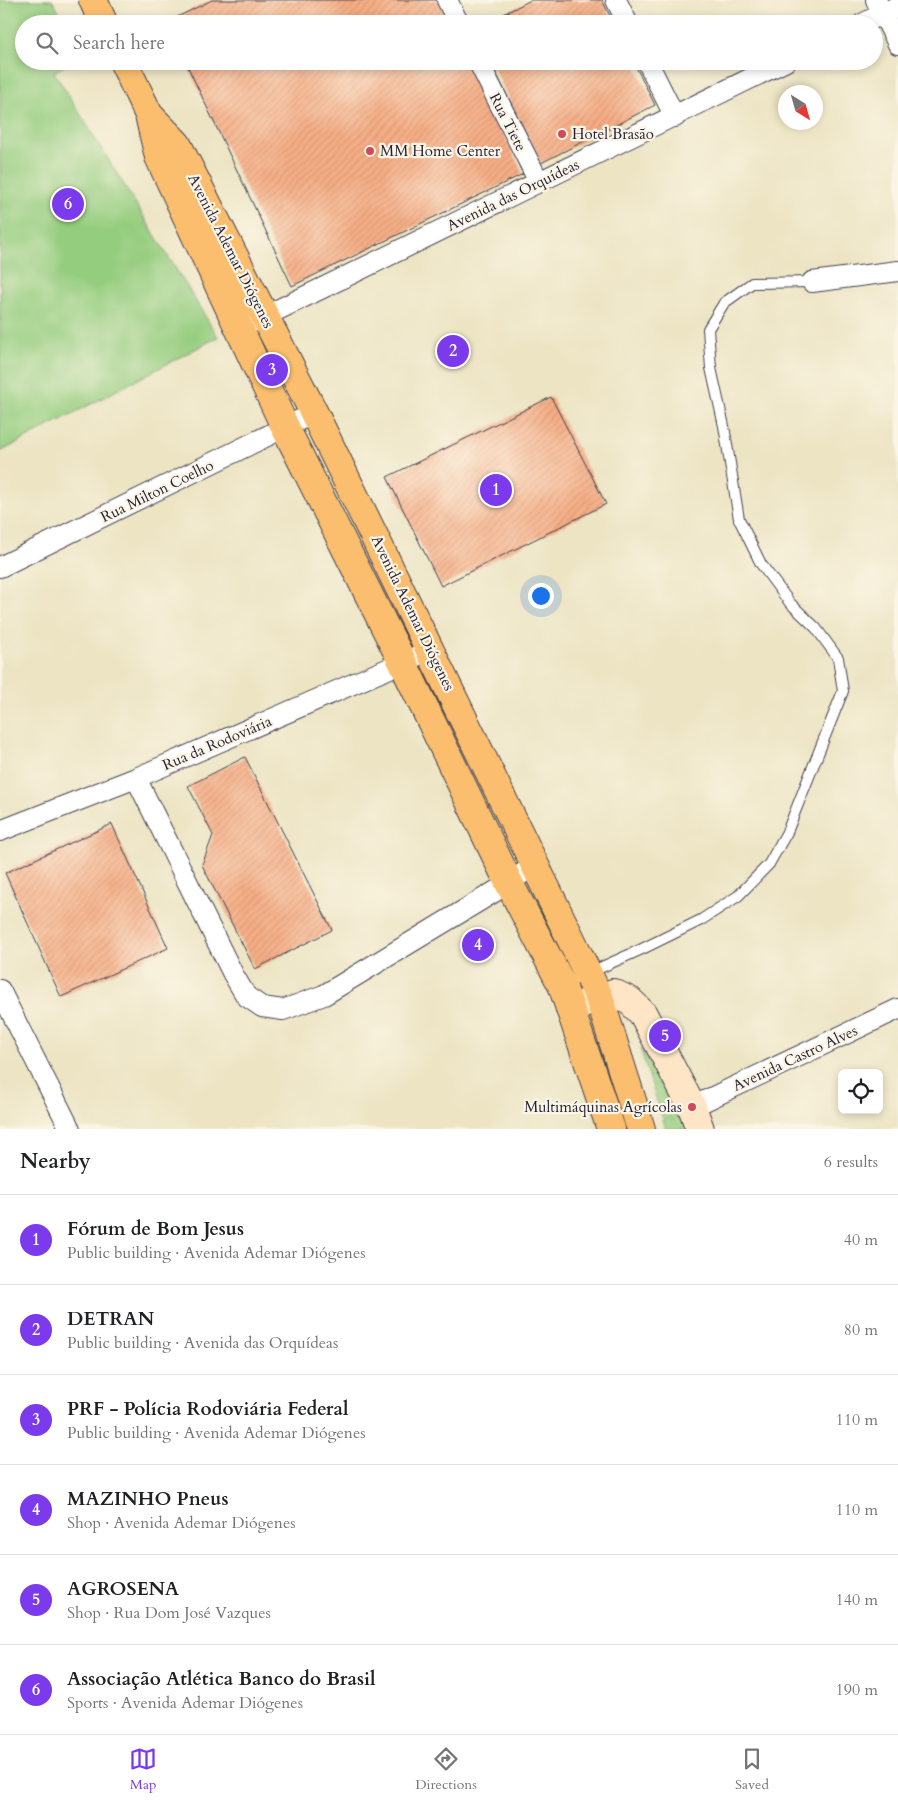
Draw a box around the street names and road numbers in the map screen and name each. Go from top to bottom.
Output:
street label: Rua Tiete [485,90,531,155]
street label: Avenida das Orquídeas [443,154,583,236]
street label: Avenida Ademar Diógenes [183,170,279,332]
street label: Rua Milton Coelho [97,455,217,527]
street label: Avenida Ademar Diógenes [367,532,459,694]
street label: Rua da Rodoviária [159,711,275,775]
street label: Avenida Castro Alves [729,1020,861,1096]

